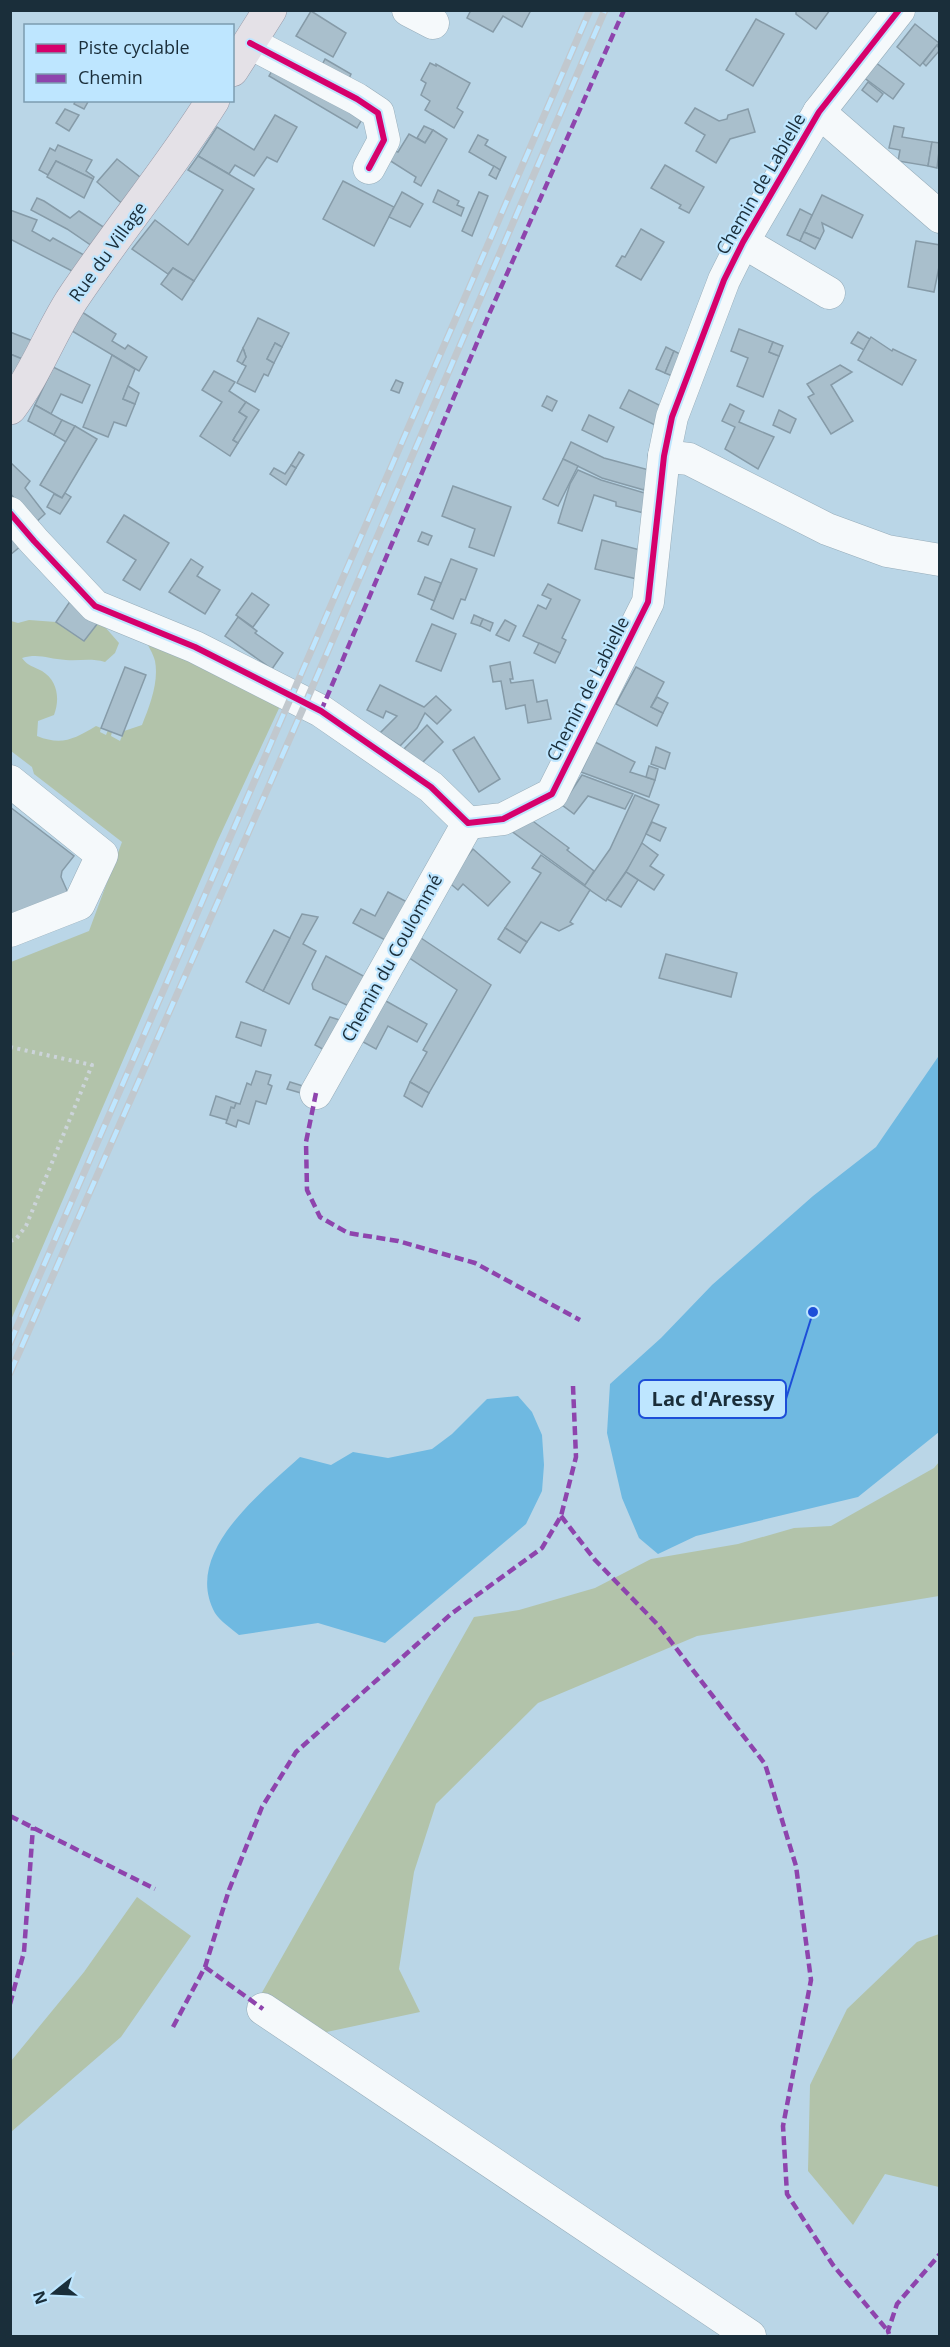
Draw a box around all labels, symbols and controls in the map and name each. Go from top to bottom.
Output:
legend [24,24,234,102]
text: Piste cyclable [78,35,190,59]
text: Chemin [78,65,143,89]
street label: Chemin de Labielle [710,108,810,259]
street label: Rue du Village [63,197,152,306]
street label: Chemin de Labielle [540,612,634,765]
street label: Chemin du Coulommé [335,869,447,1046]
callout: Lac d'Aressy [639,1380,786,1418]
text: Lac d'Aressy [652,1385,775,1412]
north arrow [24,2263,84,2323]
text: N [27,2288,52,2307]

